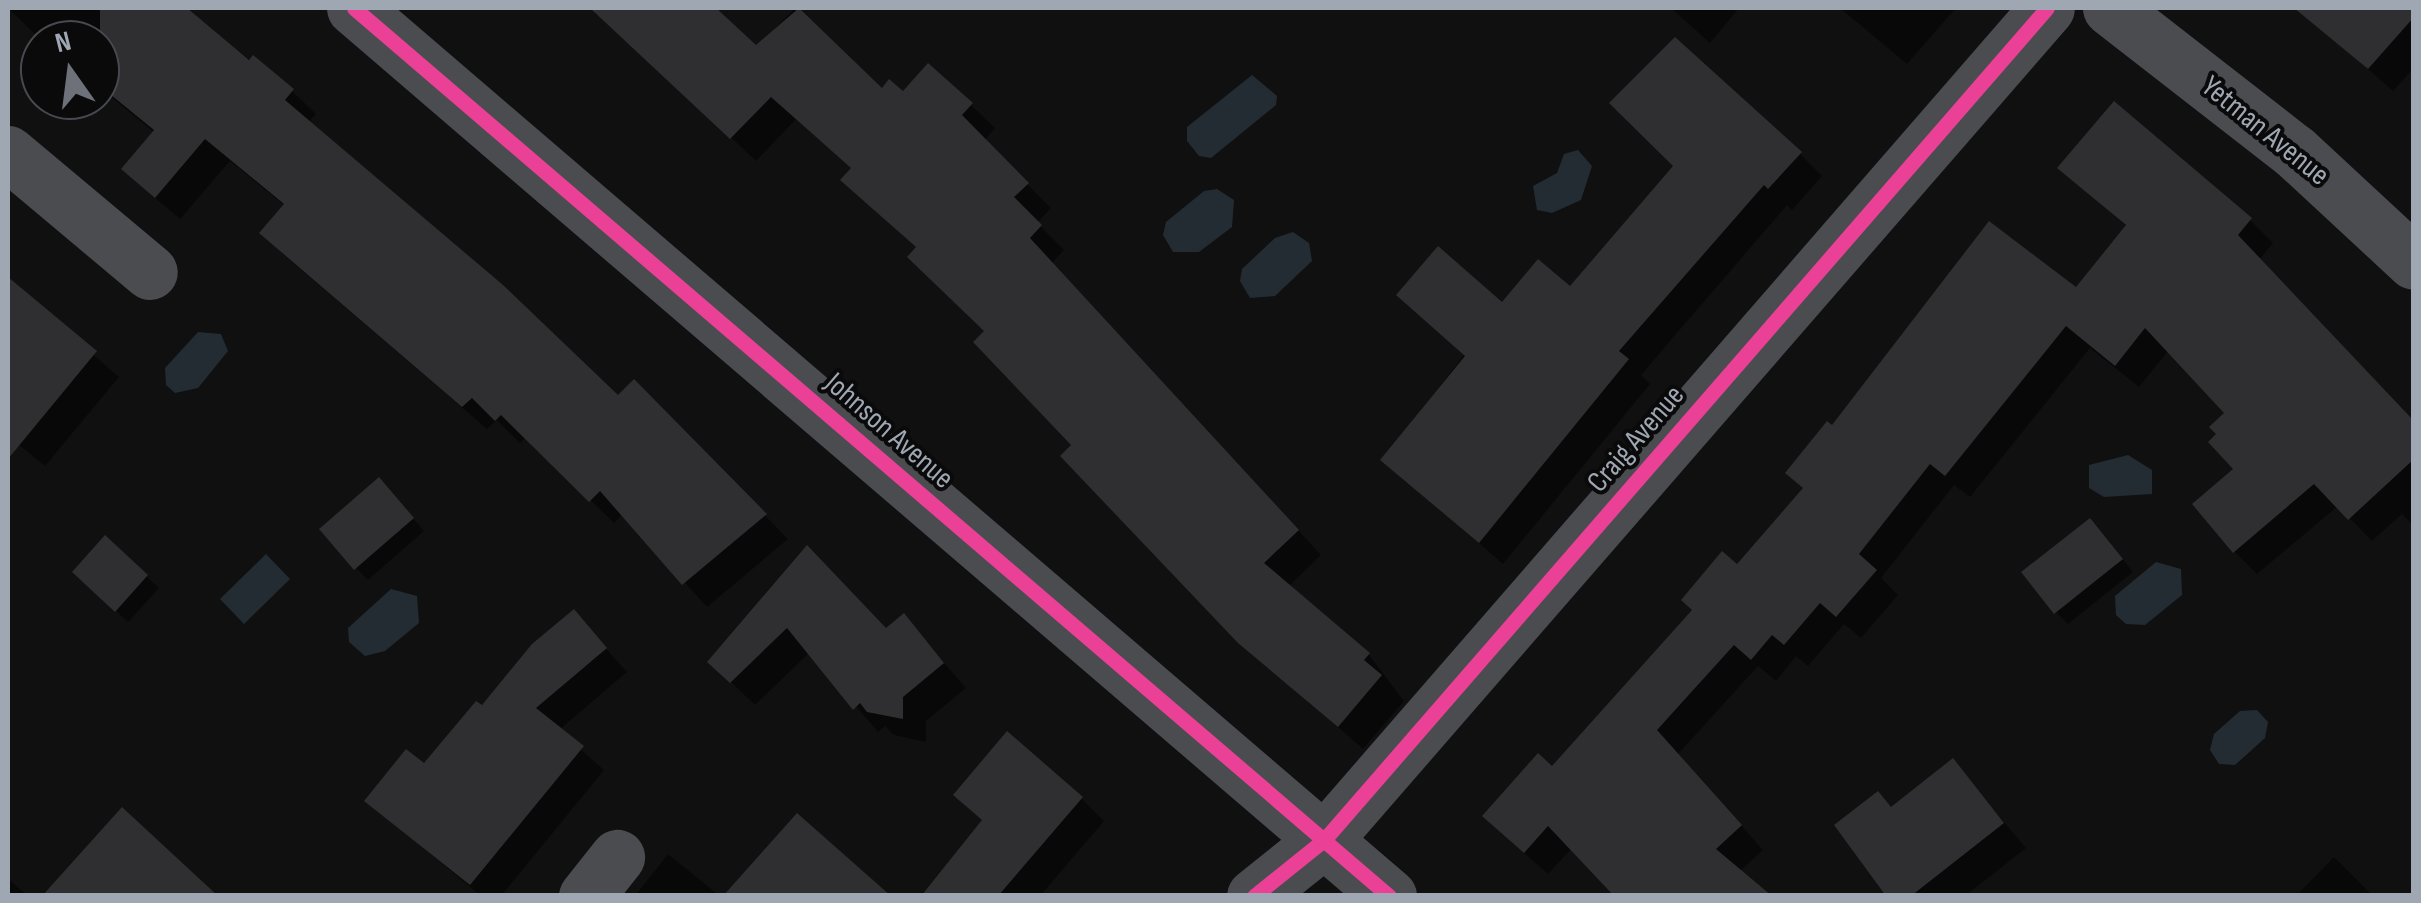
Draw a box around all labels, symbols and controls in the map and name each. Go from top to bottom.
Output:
north arrow [20,20,120,120]
text: N [52,25,74,60]
street label: Yetman Avenue [2194,69,2336,193]
street label: Johnson Avenue [817,365,961,497]
street label: Craig Avenue [1580,378,1692,500]

